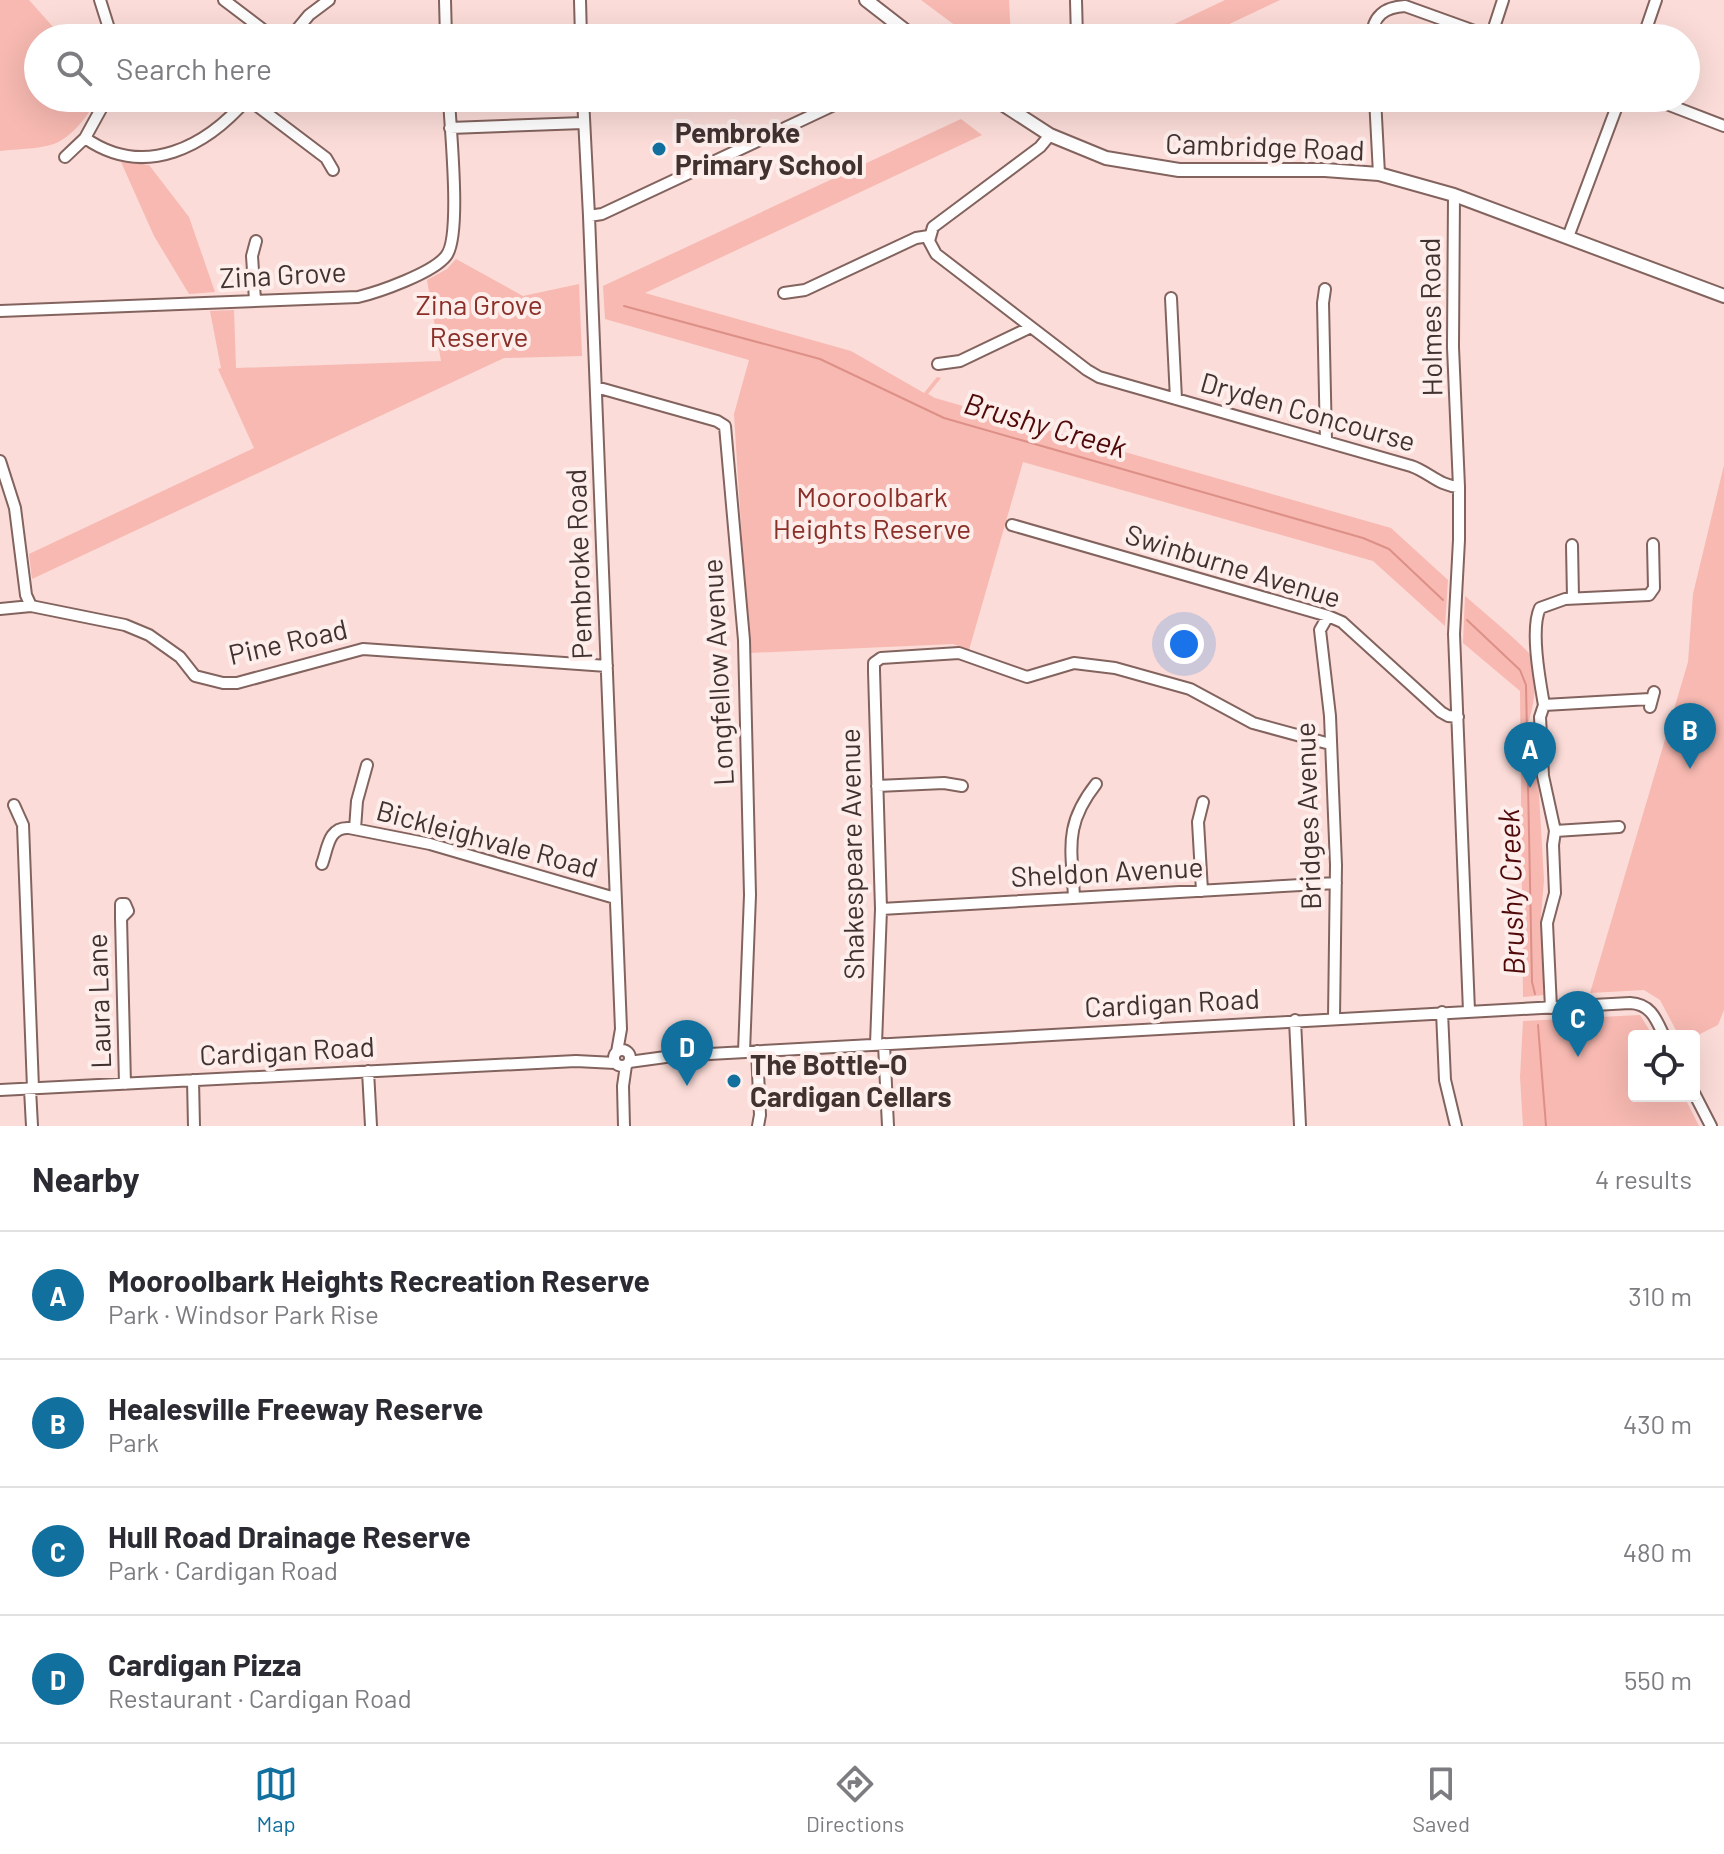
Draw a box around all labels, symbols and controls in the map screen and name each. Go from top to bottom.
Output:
search box [24,24,1700,112]
icon: search [52,46,96,90]
text: Search here [116,50,272,86]
place label: Pembroke Primary School [675,115,863,181]
street label: Cambridge Road [1165,126,1365,166]
marker: Pembroke Primary School [650,140,668,158]
street label: Holmes Road [1412,237,1448,397]
street label: Zina Grove [219,254,347,294]
park label: Zina Grove Reserve [415,287,543,353]
street label: Dryden Concourse [1197,364,1420,458]
water label: Brushy Creek [960,384,1131,464]
street label: Pembroke Road [558,468,598,660]
park label: Mooroolbark Heights Reserve [773,479,971,545]
street label: Swinburne Avenue [1121,516,1345,614]
street label: Longfellow Avenue [694,558,740,786]
street label: Pine Road [225,611,351,671]
your location [1164,624,1204,664]
pin: B [1664,703,1716,769]
street label: Bridges Avenue [1287,722,1327,911]
pin: A [1504,722,1556,788]
street label: Shakespeare Avenue [832,728,870,980]
street label: Bickleighvale Road [373,792,602,884]
water label: Brushy Creek [1489,808,1531,976]
street label: Sheldon Avenue [1010,849,1204,893]
street label: Laura Lane [79,933,117,1069]
street label: Cardigan Road [1083,980,1260,1024]
pin: C [1552,991,1604,1057]
pin: D [661,1020,713,1086]
street label: Cardigan Road [198,1028,375,1072]
map controls [1628,1030,1700,1102]
button: locate [1628,1030,1700,1102]
place label: The Bottle-O Cardigan Cellars [750,1047,952,1113]
marker: The Bottle-O Cardigan Cellars [725,1072,743,1090]
text: Nearby [32,1158,140,1199]
text: 4 results [1595,1163,1692,1194]
text: Mooroolbark Heights Recreation Reserve [108,1262,650,1298]
text: A [49,1280,67,1311]
text: 310 m [1628,1280,1692,1311]
text: Park · Windsor Park Rise [108,1298,379,1329]
text: Healesville Freeway Reserve [108,1390,483,1426]
text: B [50,1408,66,1439]
text: 430 m [1623,1408,1692,1439]
text: Park [108,1426,159,1457]
text: Hull Road Drainage Reserve [108,1518,471,1554]
text: C [50,1536,66,1567]
text: 480 m [1623,1536,1692,1567]
text: Park · Cardigan Road [108,1554,338,1585]
text: Cardigan Pizza [108,1646,302,1682]
text: D [50,1664,66,1695]
text: 550 m [1624,1664,1692,1695]
text: Restaurant · Cardigan Road [108,1682,412,1713]
tab: Map [254,1762,298,1836]
tab: Directions [806,1762,904,1836]
tab: Saved [1412,1762,1470,1836]

